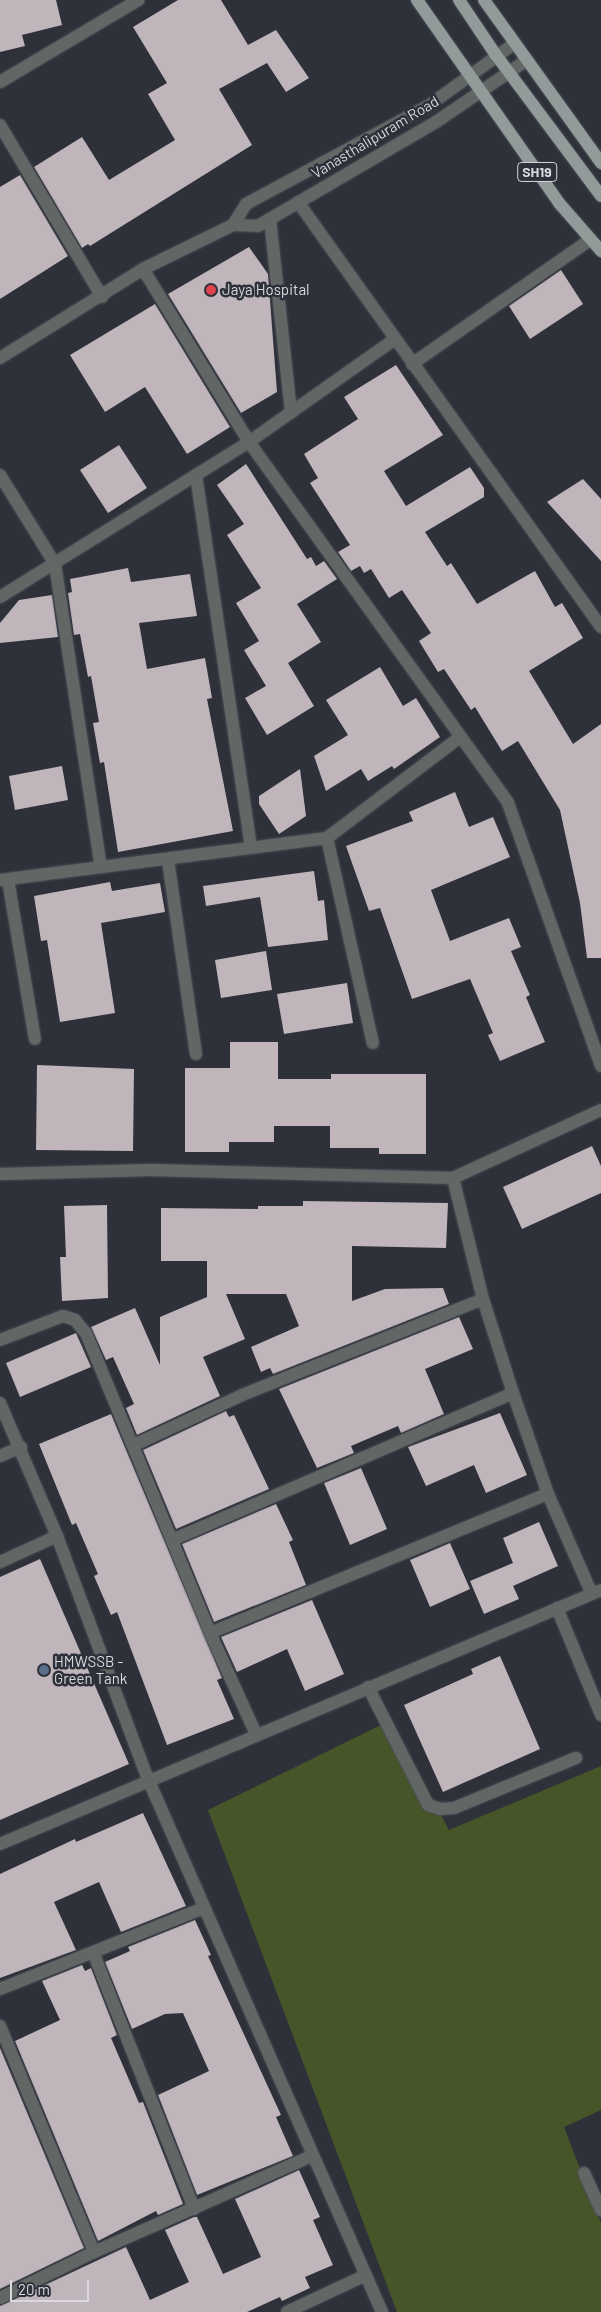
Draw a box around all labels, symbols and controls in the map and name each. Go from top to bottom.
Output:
street label: Vanasthalipuram Road [308,92,442,182]
road number: SH19 [517,160,557,183]
place label: Jaya Hospital [222,281,310,299]
marker: Jaya Hospital [204,283,218,297]
place label: HMWSSB - Green Tank [54,1652,127,1687]
marker: HMWSSB - Green Tank [38,1664,50,1676]
scale bar [12,2270,91,2302]
text: 20 m [18,2280,50,2298]

